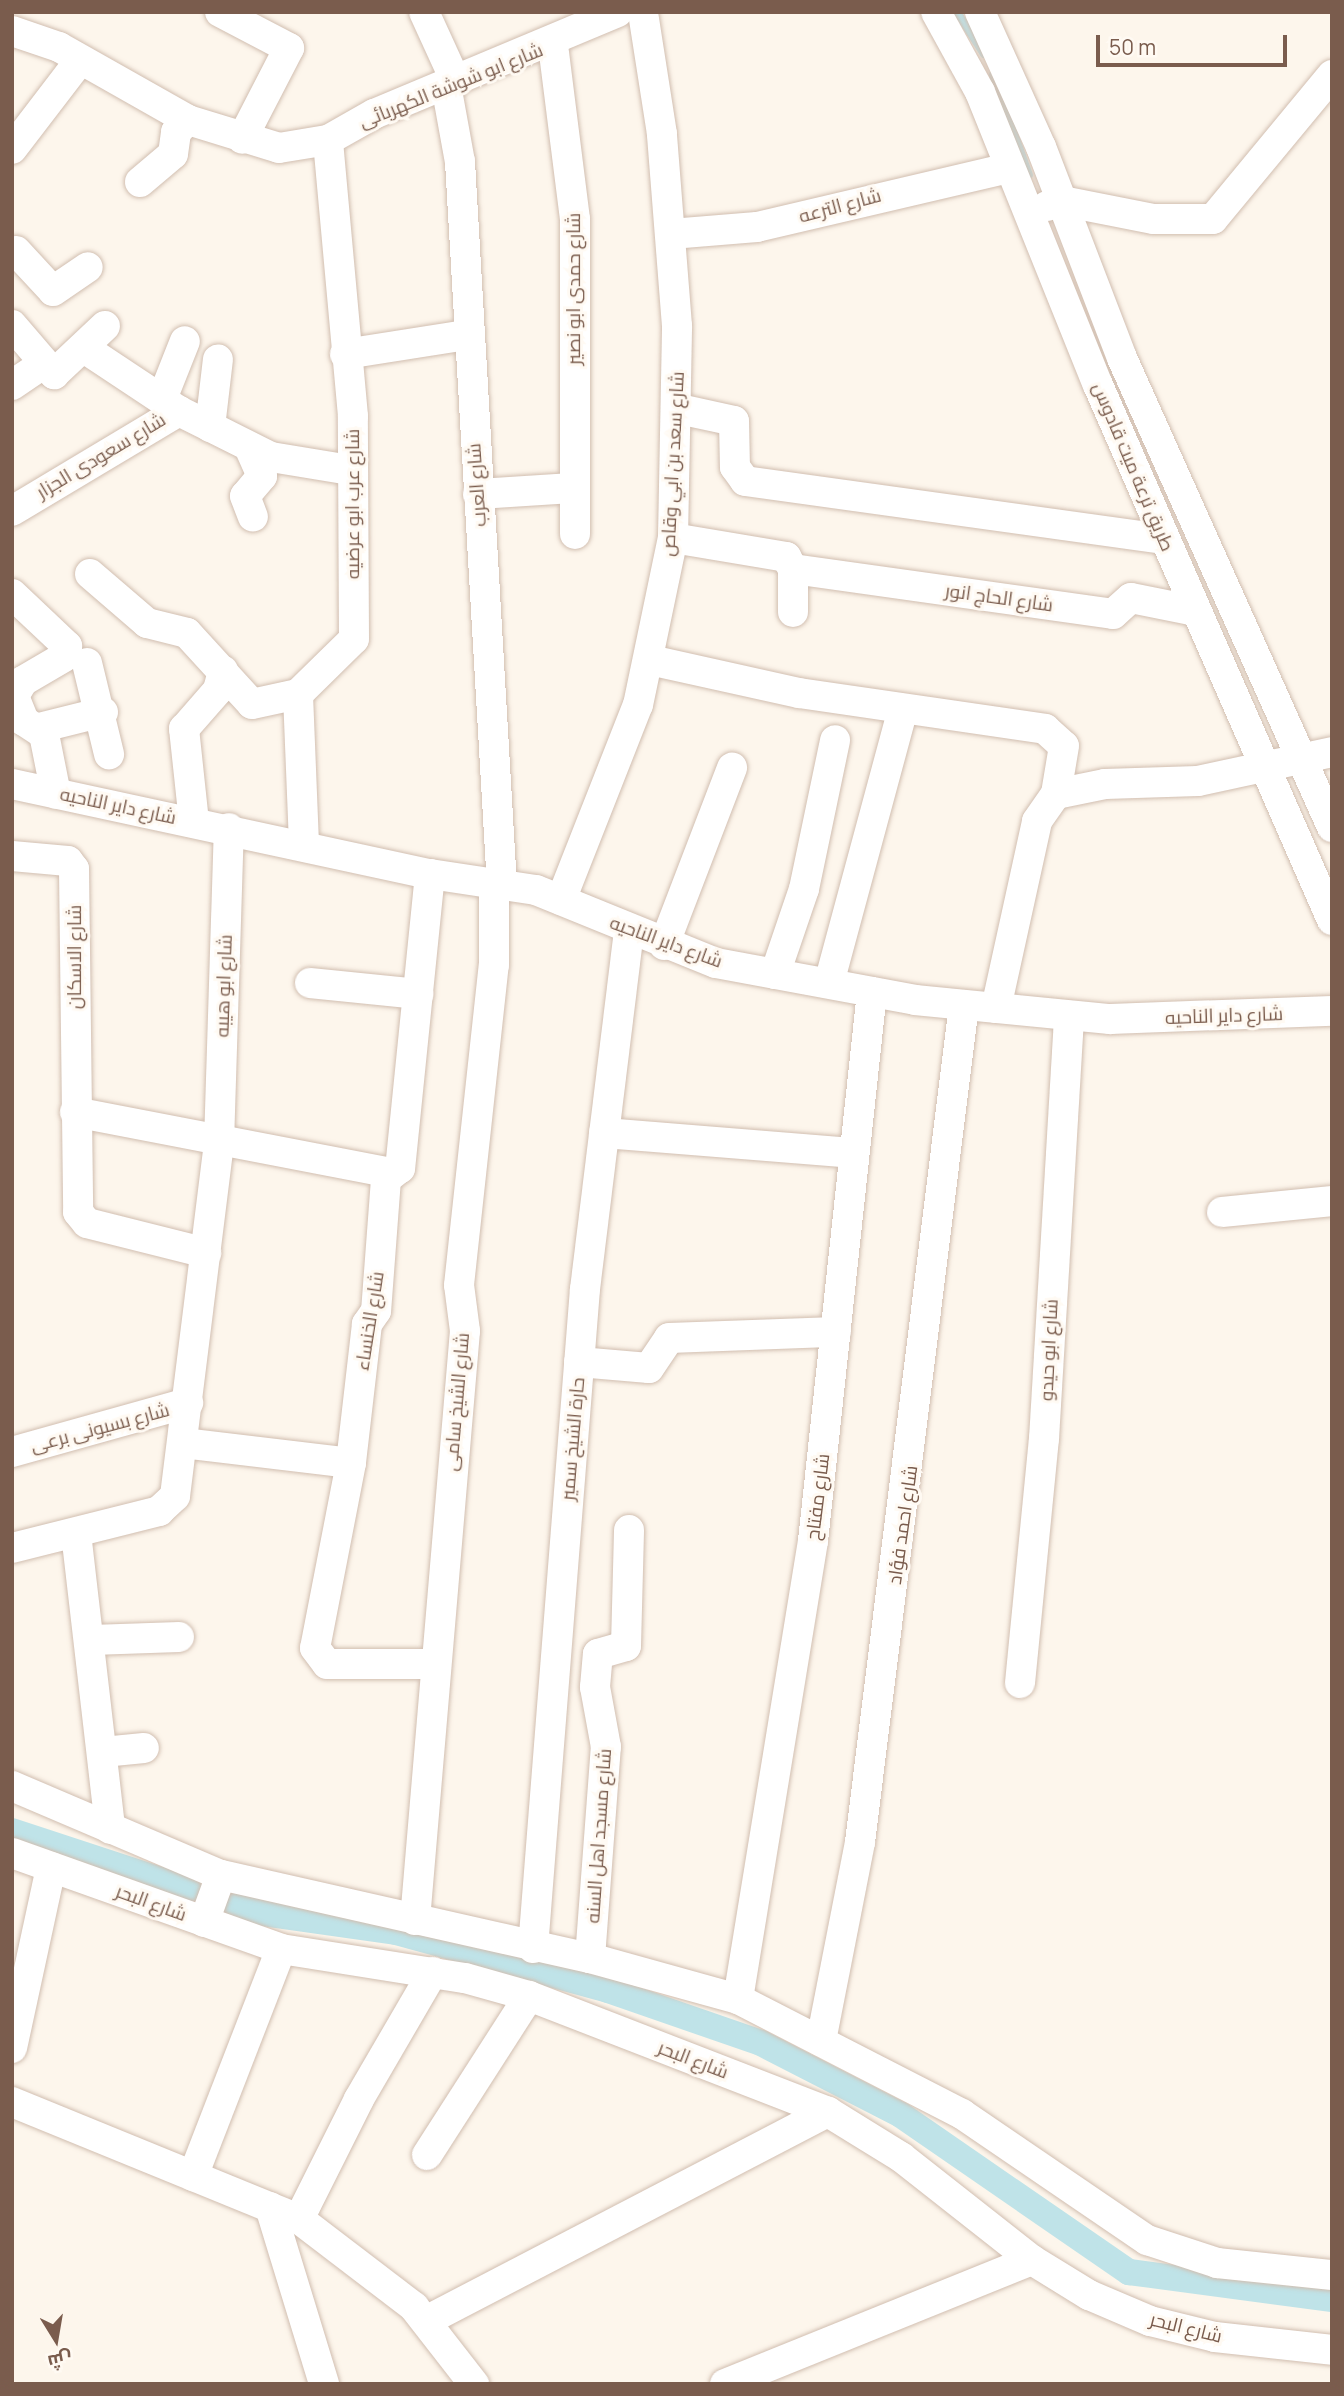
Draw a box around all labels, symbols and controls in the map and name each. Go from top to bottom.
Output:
scale bar [1099,21,1290,65]
text: 50 m [1109,33,1156,61]
street label: شارع ابو شوشة الكهربائى [356,39,546,133]
street label: شارع الترعه [796,184,884,228]
street label: شارع حمدى ابو نصير [563,213,585,365]
street label: شارع سعد بن ابي وقاص [657,371,689,557]
street label: طريق ترعة ميت قادوس [1087,379,1179,555]
street label: شارع سعودى الجزار [32,408,170,504]
street label: شارع عرب ابو عرضيه [342,429,364,579]
street label: شارع العرب [463,442,491,528]
street label: شارع الحاج انور [943,579,1055,617]
street label: شارع داير الناحيه [58,783,178,829]
street label: شارع الاسكان [64,905,86,1009]
street label: شارع داير الناحيه [607,911,725,973]
street label: شارع ابو هيبه [211,934,237,1038]
street label: شارع داير الناحيه [1165,1003,1283,1029]
street label: شارع الخنساء [351,1270,389,1372]
street label: شارع ابو حيدو [1035,1298,1063,1402]
street label: شارع الشيخ سامى [440,1332,474,1472]
street label: حارة الشيخ سمير [556,1376,590,1502]
street label: شارع بسيونى برعى [28,1398,172,1458]
street label: شارع مفتاح [801,1452,835,1542]
street label: شارع احمد فؤاد [883,1464,923,1586]
street label: شارع مسجد اهل السنه [582,1748,616,1924]
street label: شارع البحر [112,1880,190,1926]
street label: شارع البحر [655,2036,731,2084]
north arrow [21,2305,91,2375]
street label: شارع البحر [1147,2308,1225,2348]
text: ش [46,2346,74,2376]

